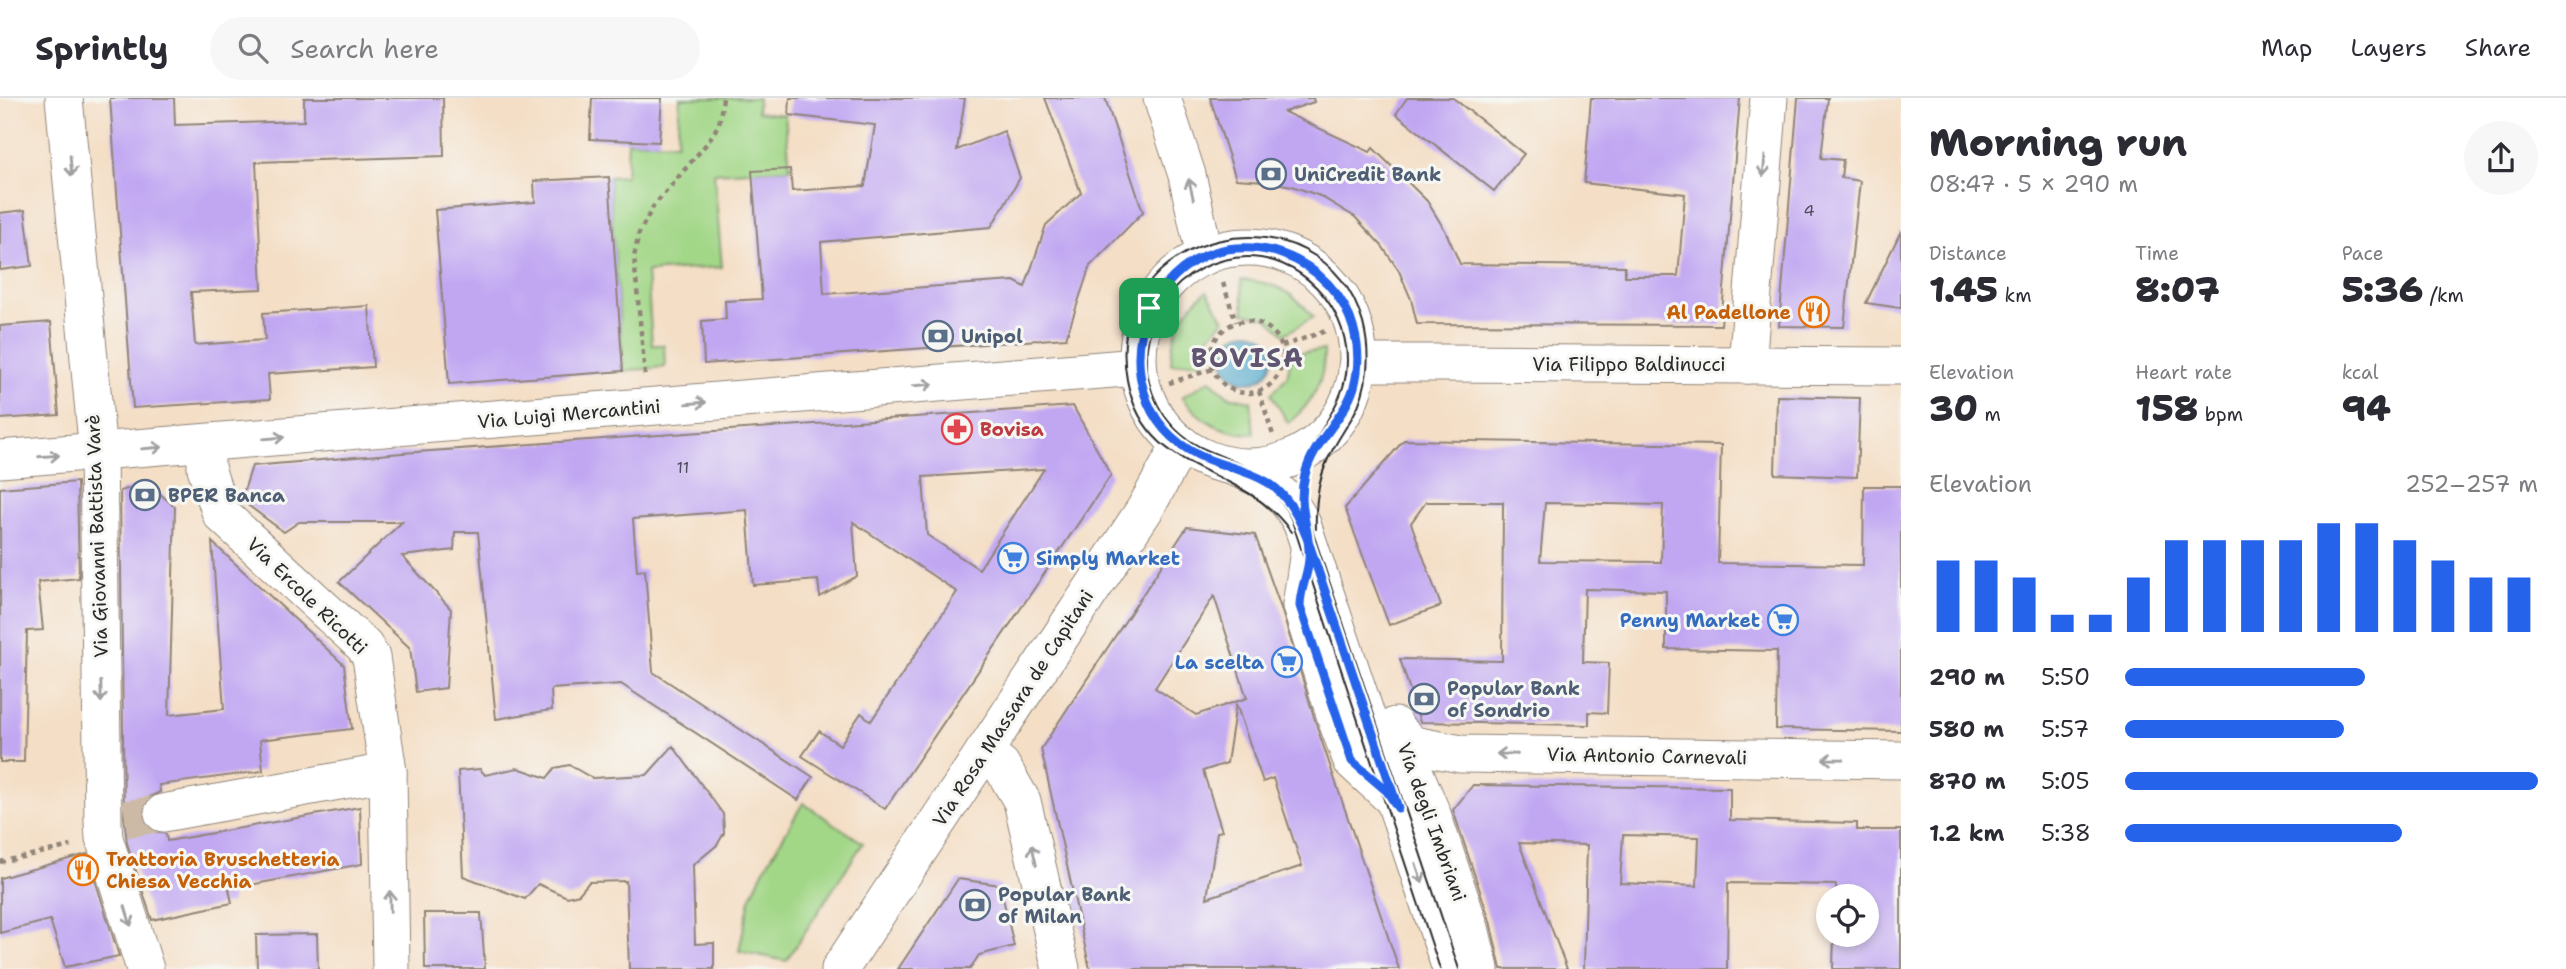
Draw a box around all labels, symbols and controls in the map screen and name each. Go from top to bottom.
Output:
search box [210,17,700,80]
text: Sprintly [35,26,168,71]
icon: search [234,29,272,67]
text: Search here [290,31,439,66]
text: Map [2261,32,2312,64]
text: Layers [2350,32,2427,64]
text: Share [2465,32,2531,64]
text: Morning run [1929,117,2187,168]
button: share [2464,121,2538,195]
one-way arrow [65,154,78,177]
one-way arrow [1757,154,1770,177]
bank icon: UniCredit Bank [1254,157,1288,191]
place label: UniCredit Bank [1294,162,1441,187]
text: 08:47 · 5 × 290 m [1929,169,2138,199]
one-way arrow [1183,178,1197,201]
house number: 4 [1803,200,1815,221]
text: Distance [1929,241,2007,266]
text: Time [2135,241,2179,266]
text: Pace [2342,241,2383,266]
text: 1.45 [1929,266,1998,313]
text: 8:07 [2135,266,2219,313]
text: 5:36 [2342,266,2423,313]
pin [1119,278,1179,338]
text: km [1998,283,2032,308]
text: /km [2423,283,2464,308]
icon: arrive [1130,289,1168,327]
restaurant icon: Al Padellone [1797,295,1831,329]
place label: Al Padellone [1666,300,1791,325]
bank icon: Unipol [921,319,955,353]
place label: Unipol [961,324,1023,349]
district label: BOVISA [1191,340,1305,375]
street label: Via Filippo Baldinucci [1532,352,1726,377]
text: Elevation [1929,360,2014,385]
text: Heart rate [2135,360,2232,385]
text: kcal [2342,360,2379,385]
one-way arrow [911,378,934,391]
text: 30 [1929,385,1978,432]
text: 158 [2135,385,2198,432]
text: 94 [2342,385,2391,432]
street label: Via Luigi Mercantini [476,394,662,434]
one-way arrow [684,396,707,409]
text: m [1978,402,2001,427]
text: bpm [2198,402,2243,427]
pharmacy icon: Bovisa [940,412,974,446]
street label: Via Giovanni Battista Varè [80,414,114,658]
place label: Bovisa [980,417,1044,442]
one-way arrow [262,431,285,444]
one-way arrow [140,441,163,454]
one-way arrow [37,449,60,462]
house number: 11 [677,457,689,478]
text: Elevation [1929,469,2032,499]
text: 252–257 m [2405,469,2538,499]
bank icon: BPER Banca [128,478,162,512]
place label: BPER Banca [168,483,285,508]
street label: Via Ercole Ricotti [241,532,373,660]
supermarket icon: Simply Market [996,541,1030,575]
place label: Simply Market [1036,546,1180,571]
street label: Via Rosa Massara de Capitani [927,585,1099,831]
supermarket icon: Penny Market [1766,603,1800,637]
place label: Penny Market [1620,608,1760,633]
supermarket icon: La scelta [1270,645,1304,679]
place label: La scelta [1175,650,1264,675]
text: 290 m [1929,662,2005,692]
text: 5:50 [2041,662,2090,692]
place label: Popular Bank of Sondrio [1447,676,1580,723]
one-way arrow [94,681,108,704]
bank icon: Popular Bank of Sondrio [1407,682,1441,716]
text: 580 m [1929,714,2004,744]
text: 5:57 [2041,714,2089,744]
street label: Via degli Imbriani [1392,739,1472,905]
street label: Via Antonio Carnevali [1546,742,1748,770]
one-way arrow [1496,748,1519,761]
one-way arrow [1822,752,1845,766]
text: 870 m [1929,766,2006,796]
text: 5:05 [2041,766,2090,796]
text: 1.2 km [1929,818,2005,848]
text: 5:38 [2041,818,2091,848]
one-way arrow [1027,844,1040,867]
place label: Trattoria Bruschetteria Chiesa Vecchia [106,847,340,894]
restaurant icon: Trattoria Bruschetteria Chiesa Vecchia [66,853,100,887]
one-way arrow [1414,861,1426,883]
place label: Popular Bank of Milan [998,882,1131,929]
map controls [1816,884,1879,947]
button: locate [1816,884,1879,947]
bank icon: Popular Bank of Milan [958,888,992,922]
one-way arrow [383,890,397,913]
one-way arrow [123,905,136,927]

